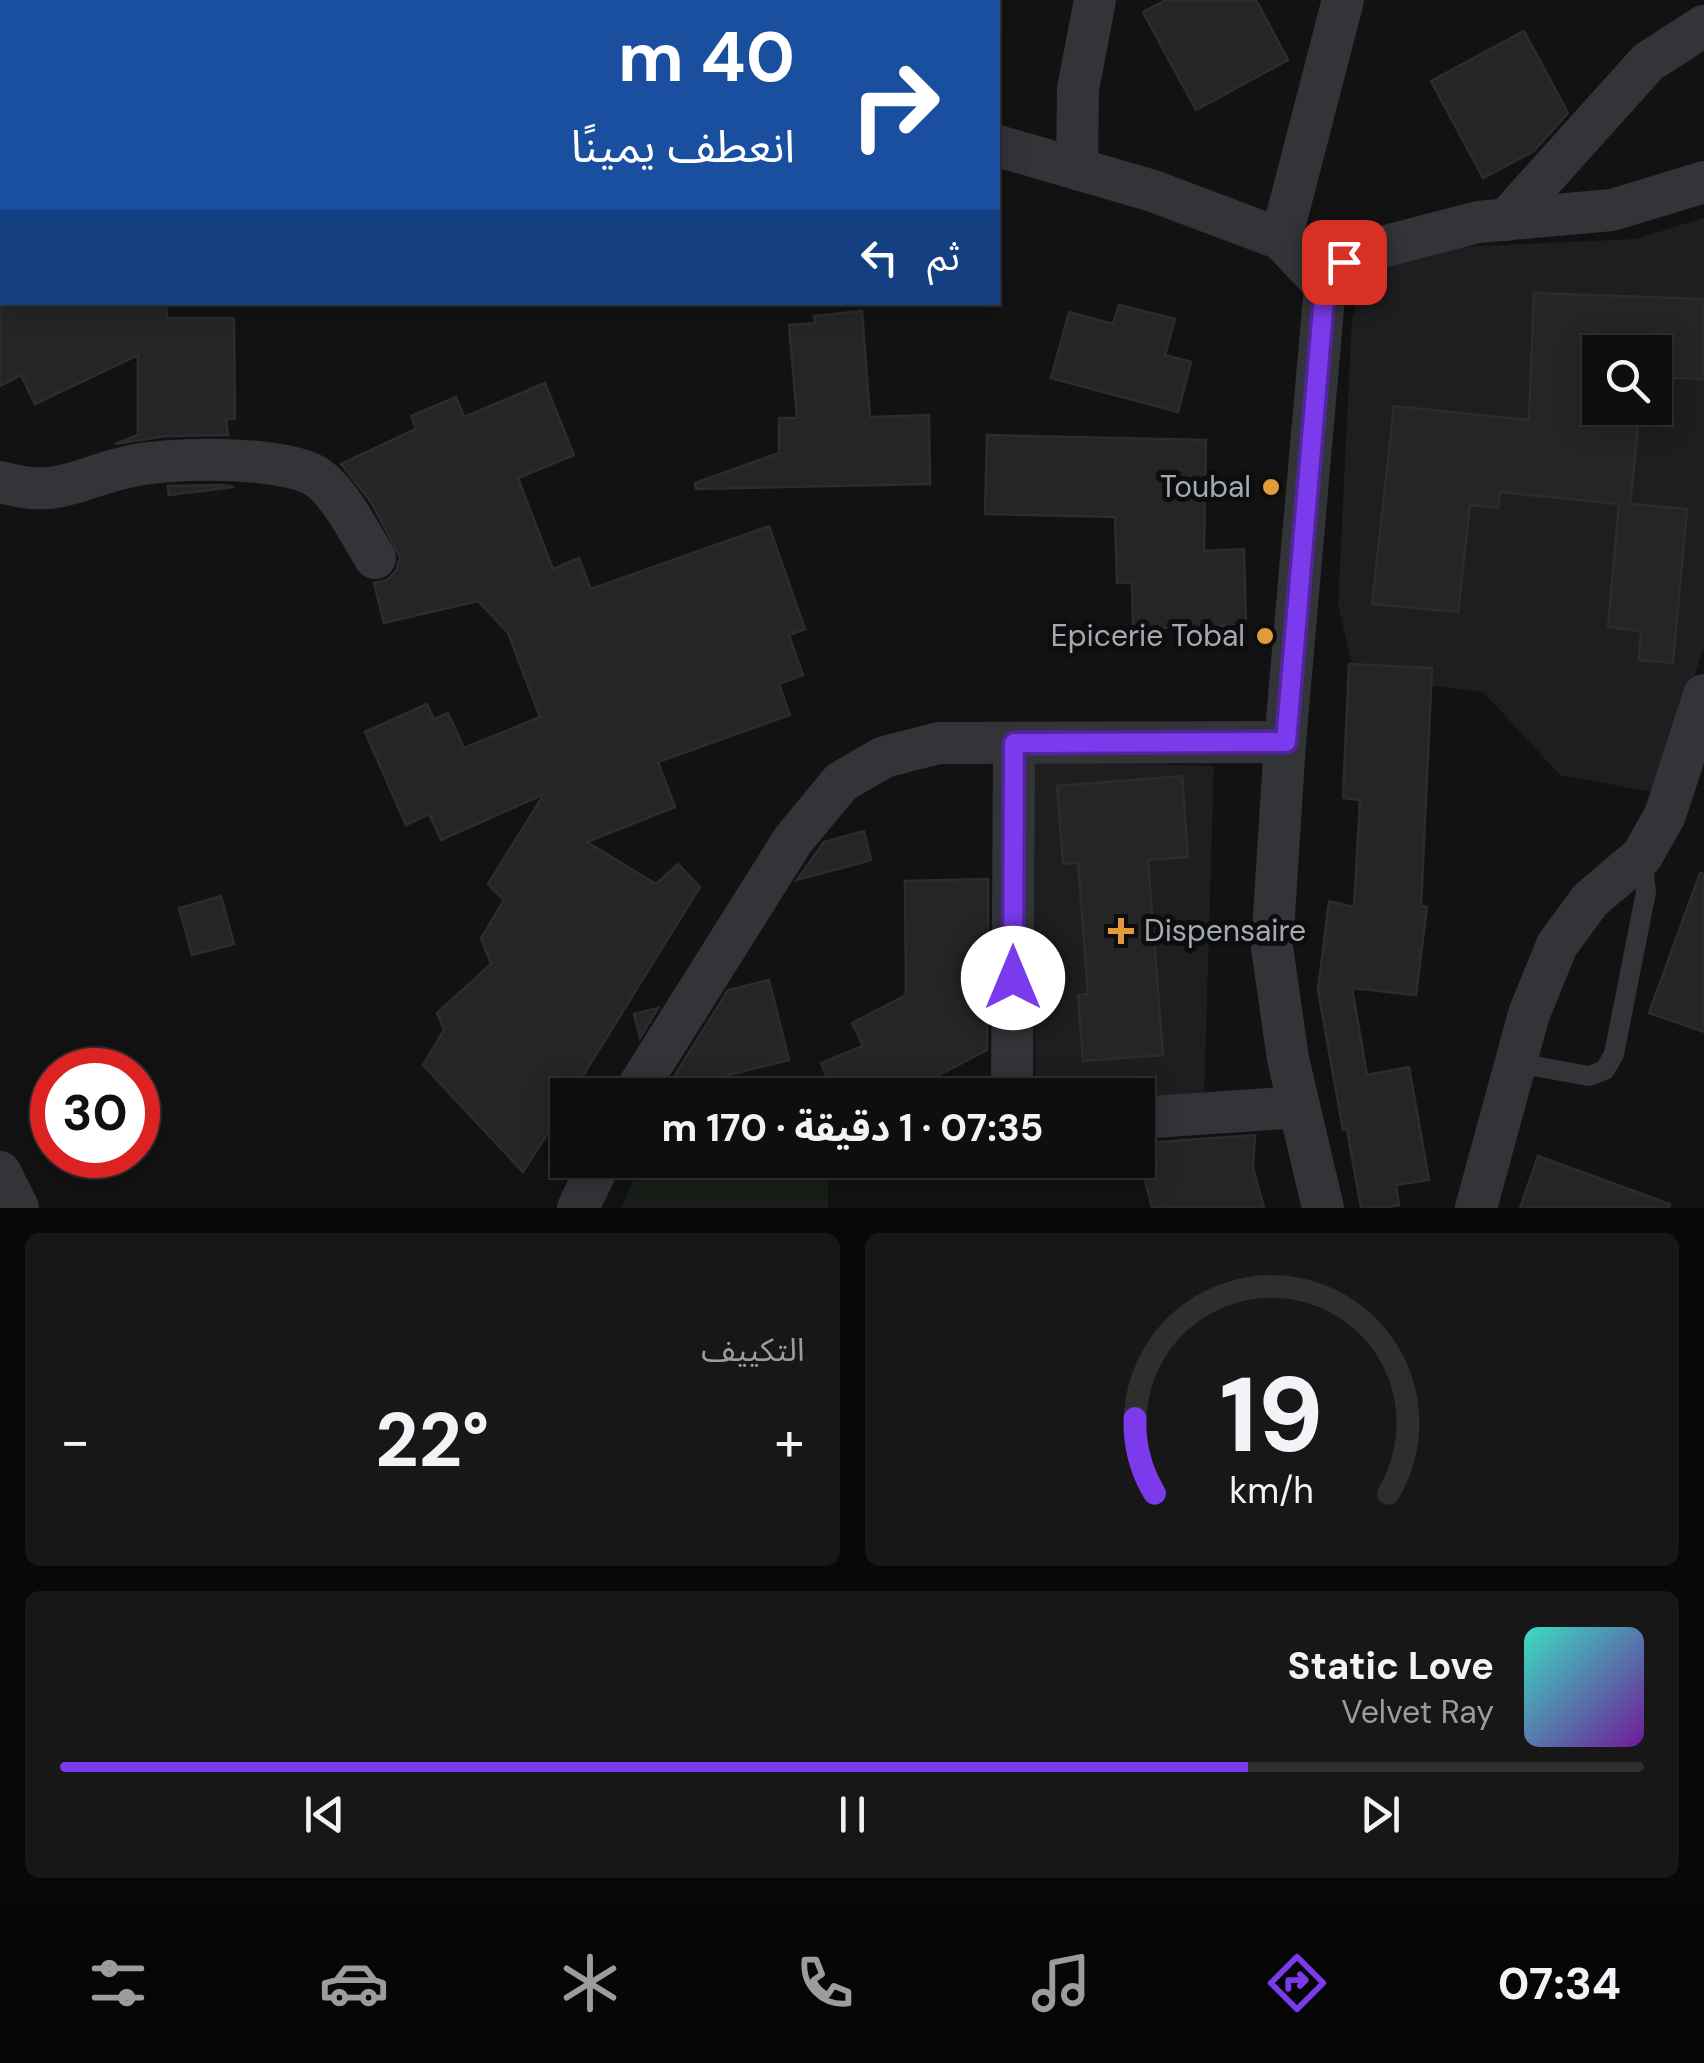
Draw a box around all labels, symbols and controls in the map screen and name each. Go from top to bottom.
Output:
text: 40 m [618,12,795,103]
icon: right [830,40,960,170]
text: انعطف يمينًا [571,117,795,176]
pin [1302,220,1387,305]
icon: left [852,230,907,285]
text: ثم [927,232,960,282]
icon: arrive [1317,235,1372,290]
map controls [1582,335,1672,425]
button: search [1582,335,1672,425]
place label: Toubal [1160,467,1251,506]
marker: Toubal [1260,476,1282,498]
place label: Epicerie Tobal [1051,616,1245,655]
marker: Epicerie Tobal [1254,625,1276,647]
place label: Dispensaire [1144,911,1306,950]
marker: Dispensaire [1108,918,1134,944]
position arrow [961,926,1065,1030]
speed limit sign: 30 [30,1048,160,1178]
text: 07:35 · 1 دقيقة · 170 m [662,1103,1043,1153]
text: التكييف [701,1329,805,1371]
text: 19 [1220,1348,1324,1483]
text: 22° [375,1392,489,1489]
text: − [60,1405,90,1477]
text: + [774,1405,805,1477]
text: km/h [1230,1468,1314,1514]
text: Static Love [1288,1641,1494,1691]
text: Velvet Ray [1341,1691,1494,1733]
icon: previous [297,1787,352,1842]
icon: pause [825,1787,880,1842]
icon: next [1353,1787,1408,1842]
icon: filters [83,1948,153,2018]
icon: car [319,1948,389,2018]
icon: climate [555,1948,625,2018]
icon: phone [790,1948,860,2018]
icon: music [1026,1948,1096,2018]
icon: directions [1262,1948,1332,2018]
text: 07:34 [1498,1954,1621,2013]

